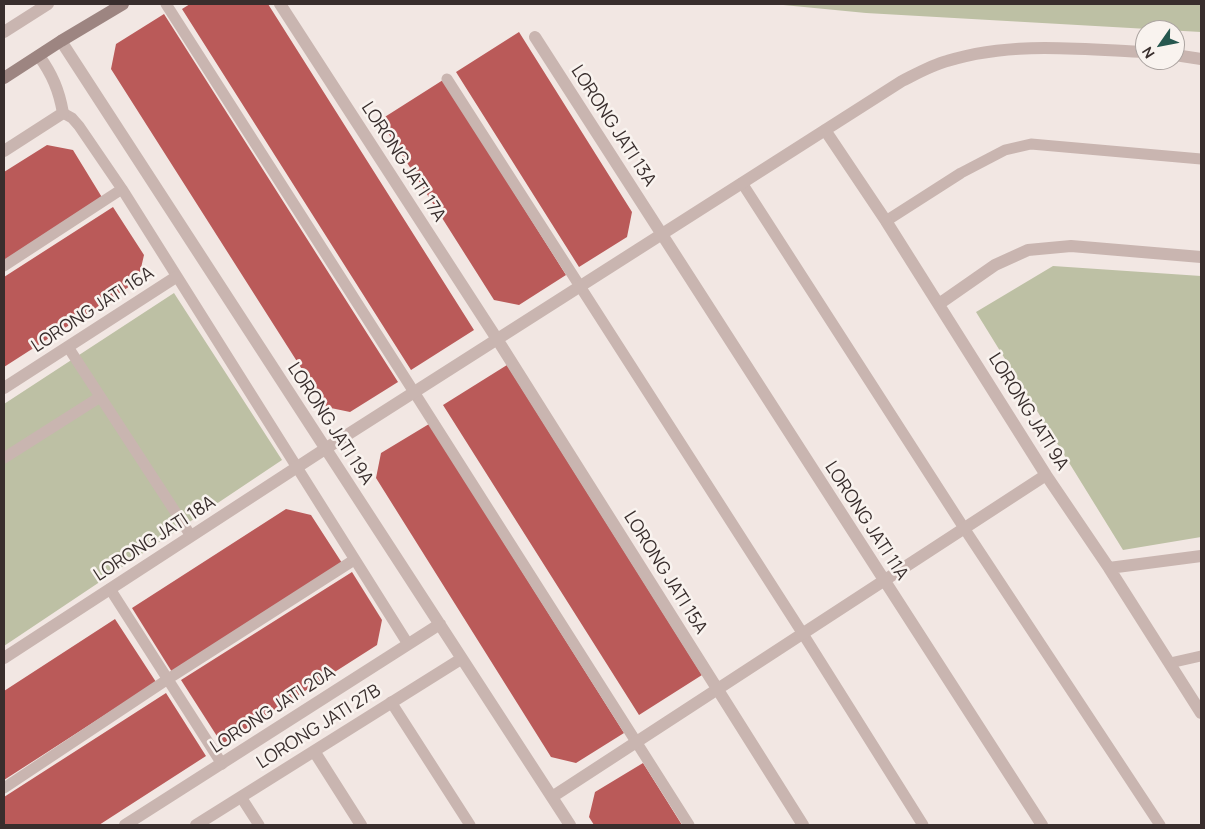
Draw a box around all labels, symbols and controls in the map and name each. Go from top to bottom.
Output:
north arrow [1135,20,1185,70]
text: N [1137,44,1159,62]
street label: LORONG JATI 13A [566,61,660,191]
street label: LORONG JATI 17A [356,98,450,226]
street label: LORONG JATI 16A [28,262,158,358]
street label: LORONG JATI 9A [983,349,1073,475]
street label: LORONG JATI 19A [282,359,378,489]
street label: LORONG JATI 11A [820,458,912,584]
street label: LORONG JATI 18A [90,492,220,586]
street label: LORONG JATI 15A [619,508,711,638]
street label: LORONG JATI 20A [207,662,339,758]
street label: LORONG JATI 27B [253,680,385,774]

